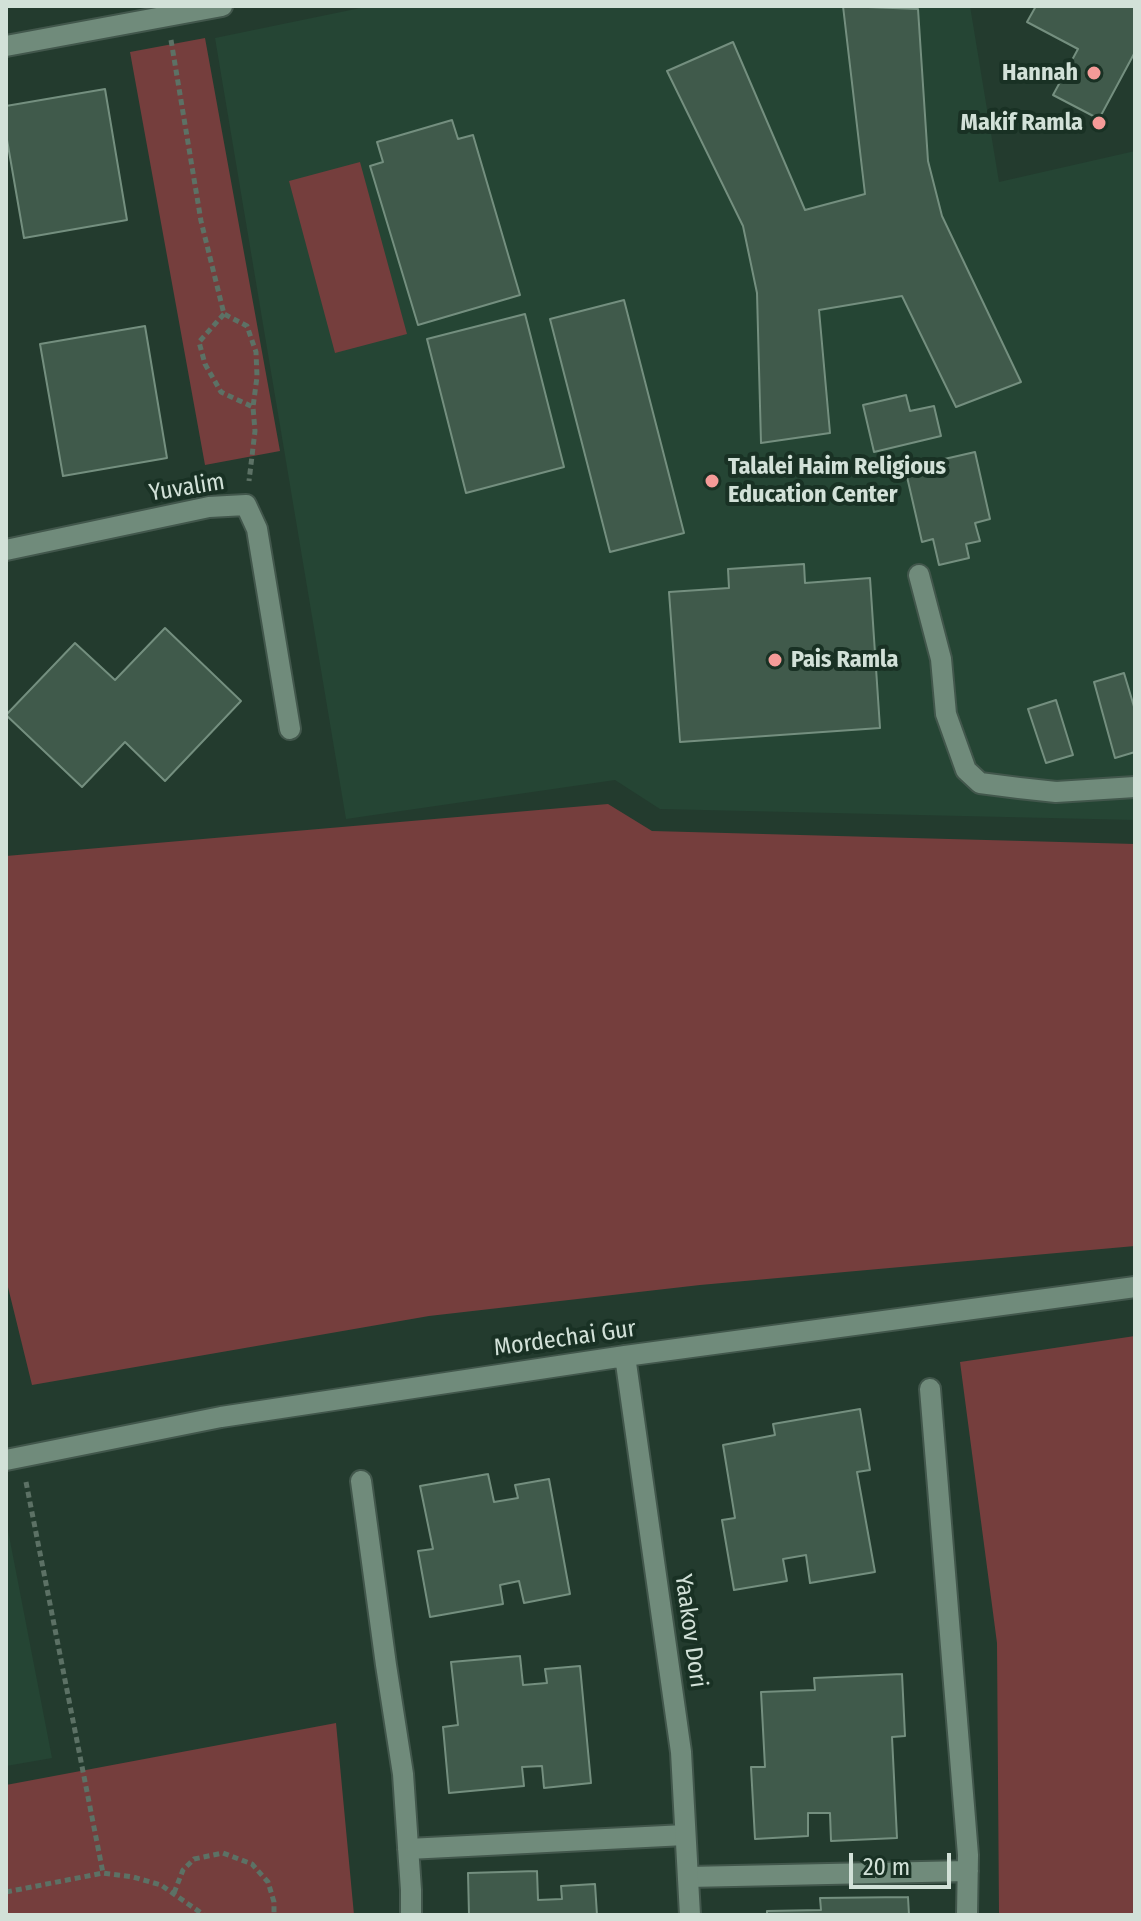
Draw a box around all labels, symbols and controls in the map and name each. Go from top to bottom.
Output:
place label: Hannah [1002,59,1078,87]
marker: Hannah [1085,64,1103,82]
place label: Makif Ramla [961,109,1083,137]
marker: Makif Ramla [1090,114,1108,132]
place label: Talalei Haim Religious Education Center [728,453,946,509]
street label: Yuvalim [147,468,227,508]
marker: Talalei Haim Religious Education Center [703,472,721,490]
place label: Pais Ramla [791,646,898,674]
marker: Pais Ramla [766,651,784,669]
street label: Mordechai Gur [492,1315,638,1363]
street label: Yaakov Dori [668,1572,712,1690]
scale bar [853,1837,955,1887]
text: 20 m [863,1853,910,1881]

